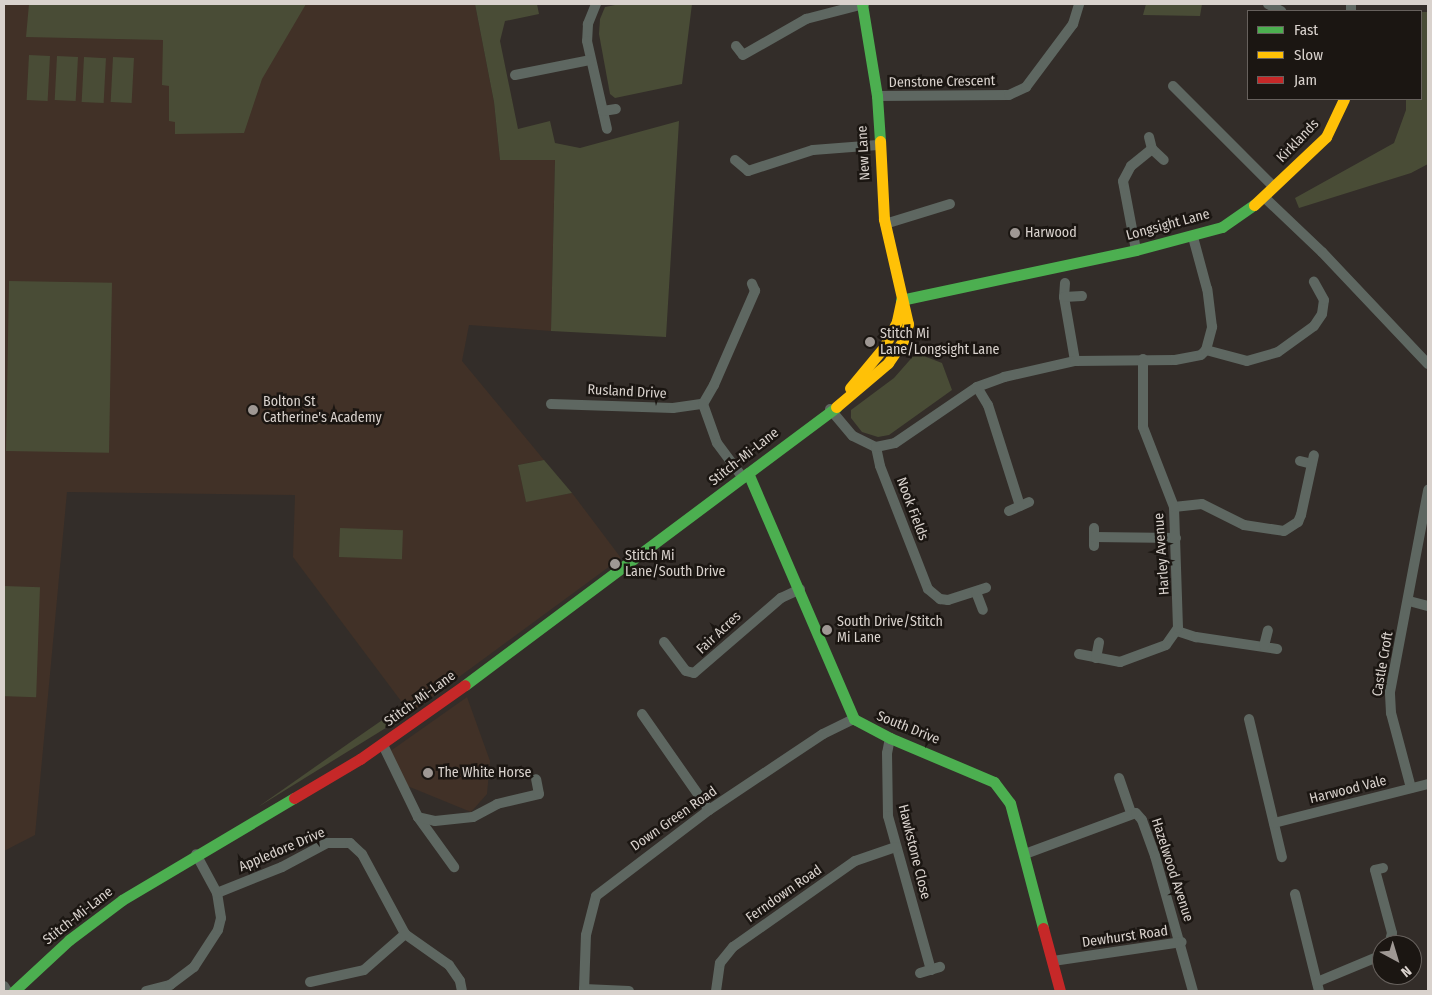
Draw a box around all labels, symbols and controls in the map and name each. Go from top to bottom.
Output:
legend [1247,10,1422,100]
text: Fast [1294,21,1318,39]
text: Slow [1294,46,1323,64]
text: Jam [1294,71,1317,89]
street label: Denstone Crescent [889,73,995,91]
street label: Kirklands [1273,116,1323,166]
street label: New Lane [854,125,874,181]
street label: Longsight Lane [1124,206,1212,244]
place label: Harwood [1025,225,1077,241]
marker: Harwood [1009,227,1021,239]
place label: Stitch Mi Lane/Longsight Lane [880,326,1000,358]
marker: Stitch Mi Lane/Longsight Lane [864,336,876,348]
street label: Rusland Drive [587,382,667,402]
place label: Bolton St Catherine's Academy [263,394,382,427]
marker: Bolton St Catherine's Academy [247,404,259,416]
street label: Stitch-Mi-Lane [706,425,782,489]
street label: Nook Fields [892,475,932,543]
street label: Harley Avenue [1151,512,1173,596]
place label: Stitch Mi Lane/South Drive [625,548,725,580]
marker: Stitch Mi Lane/South Drive [609,558,621,570]
street label: Fair Acres [693,608,745,658]
place label: South Drive/Stitch Mi Lane [837,614,943,646]
marker: South Drive/Stitch Mi Lane [821,624,833,636]
street label: Castle Croft [1369,630,1397,698]
street label: Stitch-Mi-Lane [381,668,459,730]
street label: South Drive [874,708,942,748]
place label: The White Horse [438,765,531,781]
marker: The White Horse [422,767,434,779]
street label: Harwood Vale [1308,772,1388,808]
street label: Down Green Road [628,783,720,855]
street label: Hawkstone Close [894,803,934,901]
street label: Hazelwood Avenue [1147,816,1197,924]
street label: Appledore Drive [236,824,328,876]
street label: Ferndown Road [743,862,825,926]
street label: Stitch-Mi-Lane [40,884,116,948]
street label: Dewhurst Road [1081,923,1169,951]
north arrow [1372,935,1422,985]
text: N [1398,962,1415,981]

